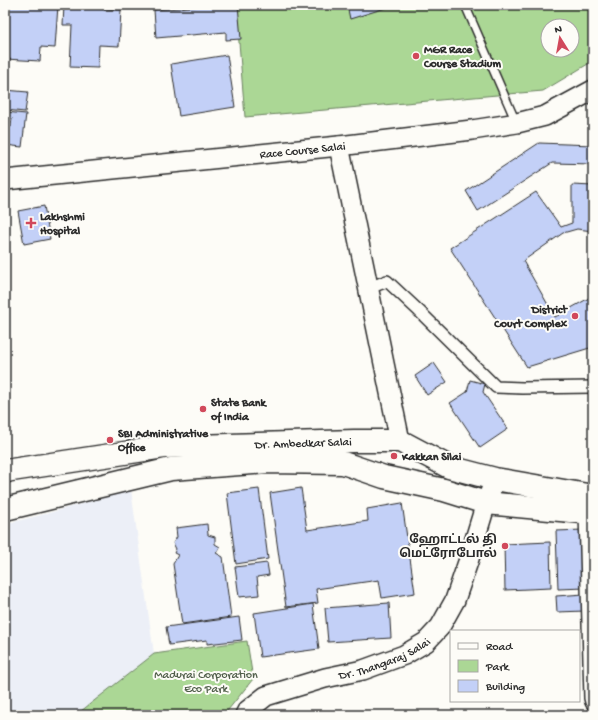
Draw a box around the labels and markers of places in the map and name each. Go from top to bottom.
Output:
place label: MGR Race Course Stadium [423,44,501,72]
marker: MGR Race Course Stadium [411,51,421,61]
place label: Lakhshmi Hospital [40,211,85,239]
marker: Lakhshmi Hospital [25,217,37,229]
place label: District Court Complex [493,304,568,332]
marker: District Court Complex [570,311,580,321]
place label: State Bank of India [210,397,268,425]
marker: State Bank of India [198,404,208,414]
place label: SBI Administrative Office [118,428,209,456]
marker: SBI Administrative Office [105,435,115,445]
marker: Kakkan Silai [389,451,399,461]
place label: Kakkan Silai [401,451,462,465]
place label: ஹோட்டல் தி மெட்ரோபோல் [399,532,497,562]
marker: ஹோட்டல் தி மெட்ரோபோல் [500,541,510,551]

